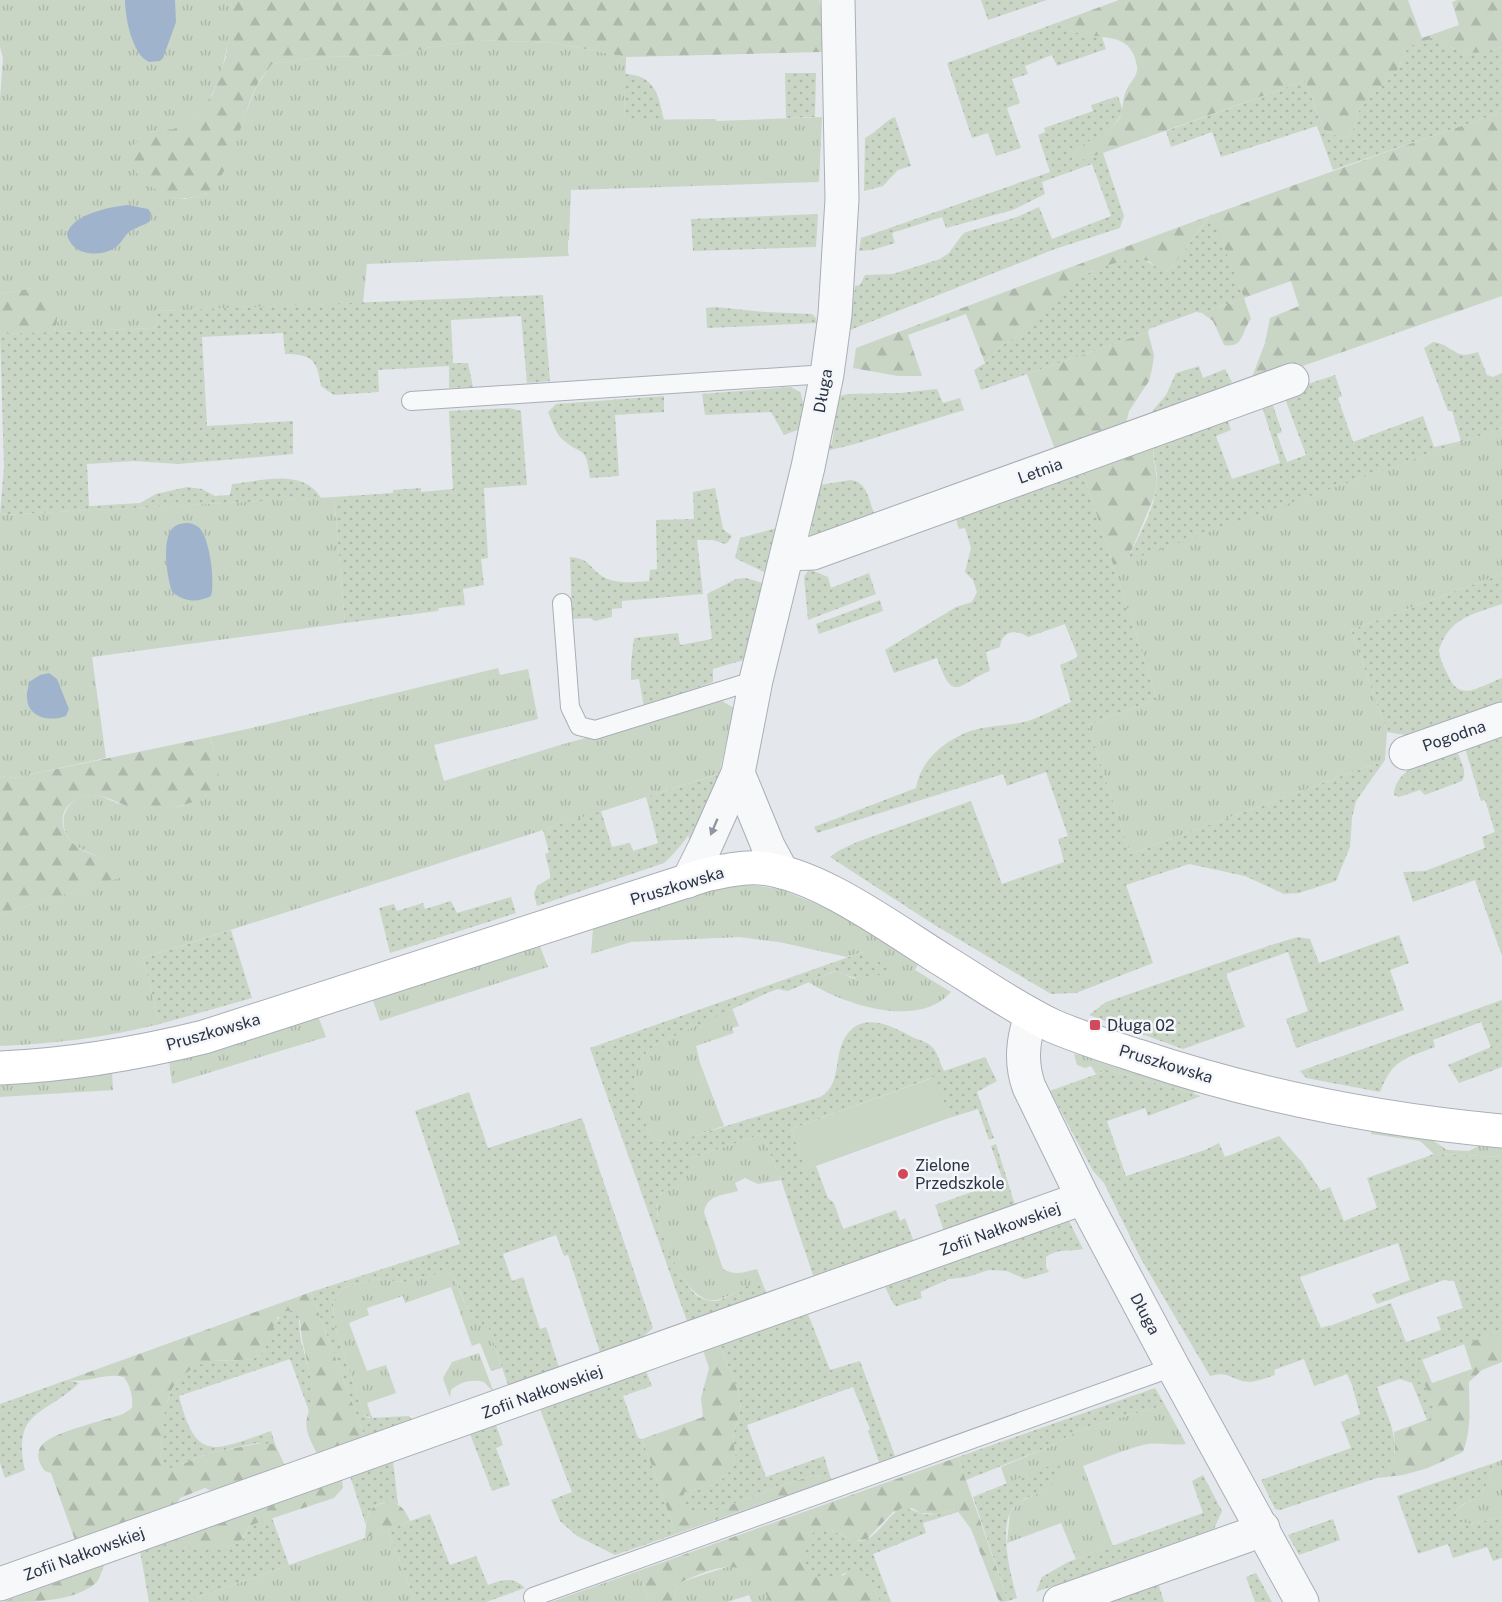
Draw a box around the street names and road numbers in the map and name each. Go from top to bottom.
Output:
street label: Długa [810,368,836,414]
street label: Letnia [1015,454,1065,488]
street label: Pogodna [1420,716,1488,756]
street label: Pruszkowska [628,863,726,909]
street label: Pruszkowska [164,1009,262,1055]
street label: Pruszkowska [1117,1041,1215,1087]
street label: Zofii Nałkowskiej [937,1198,1063,1260]
street label: Długa [1126,1290,1164,1338]
street label: Zofii Nałkowskiej [479,1361,605,1423]
street label: Zofii Nałkowskiej [21,1523,147,1585]

